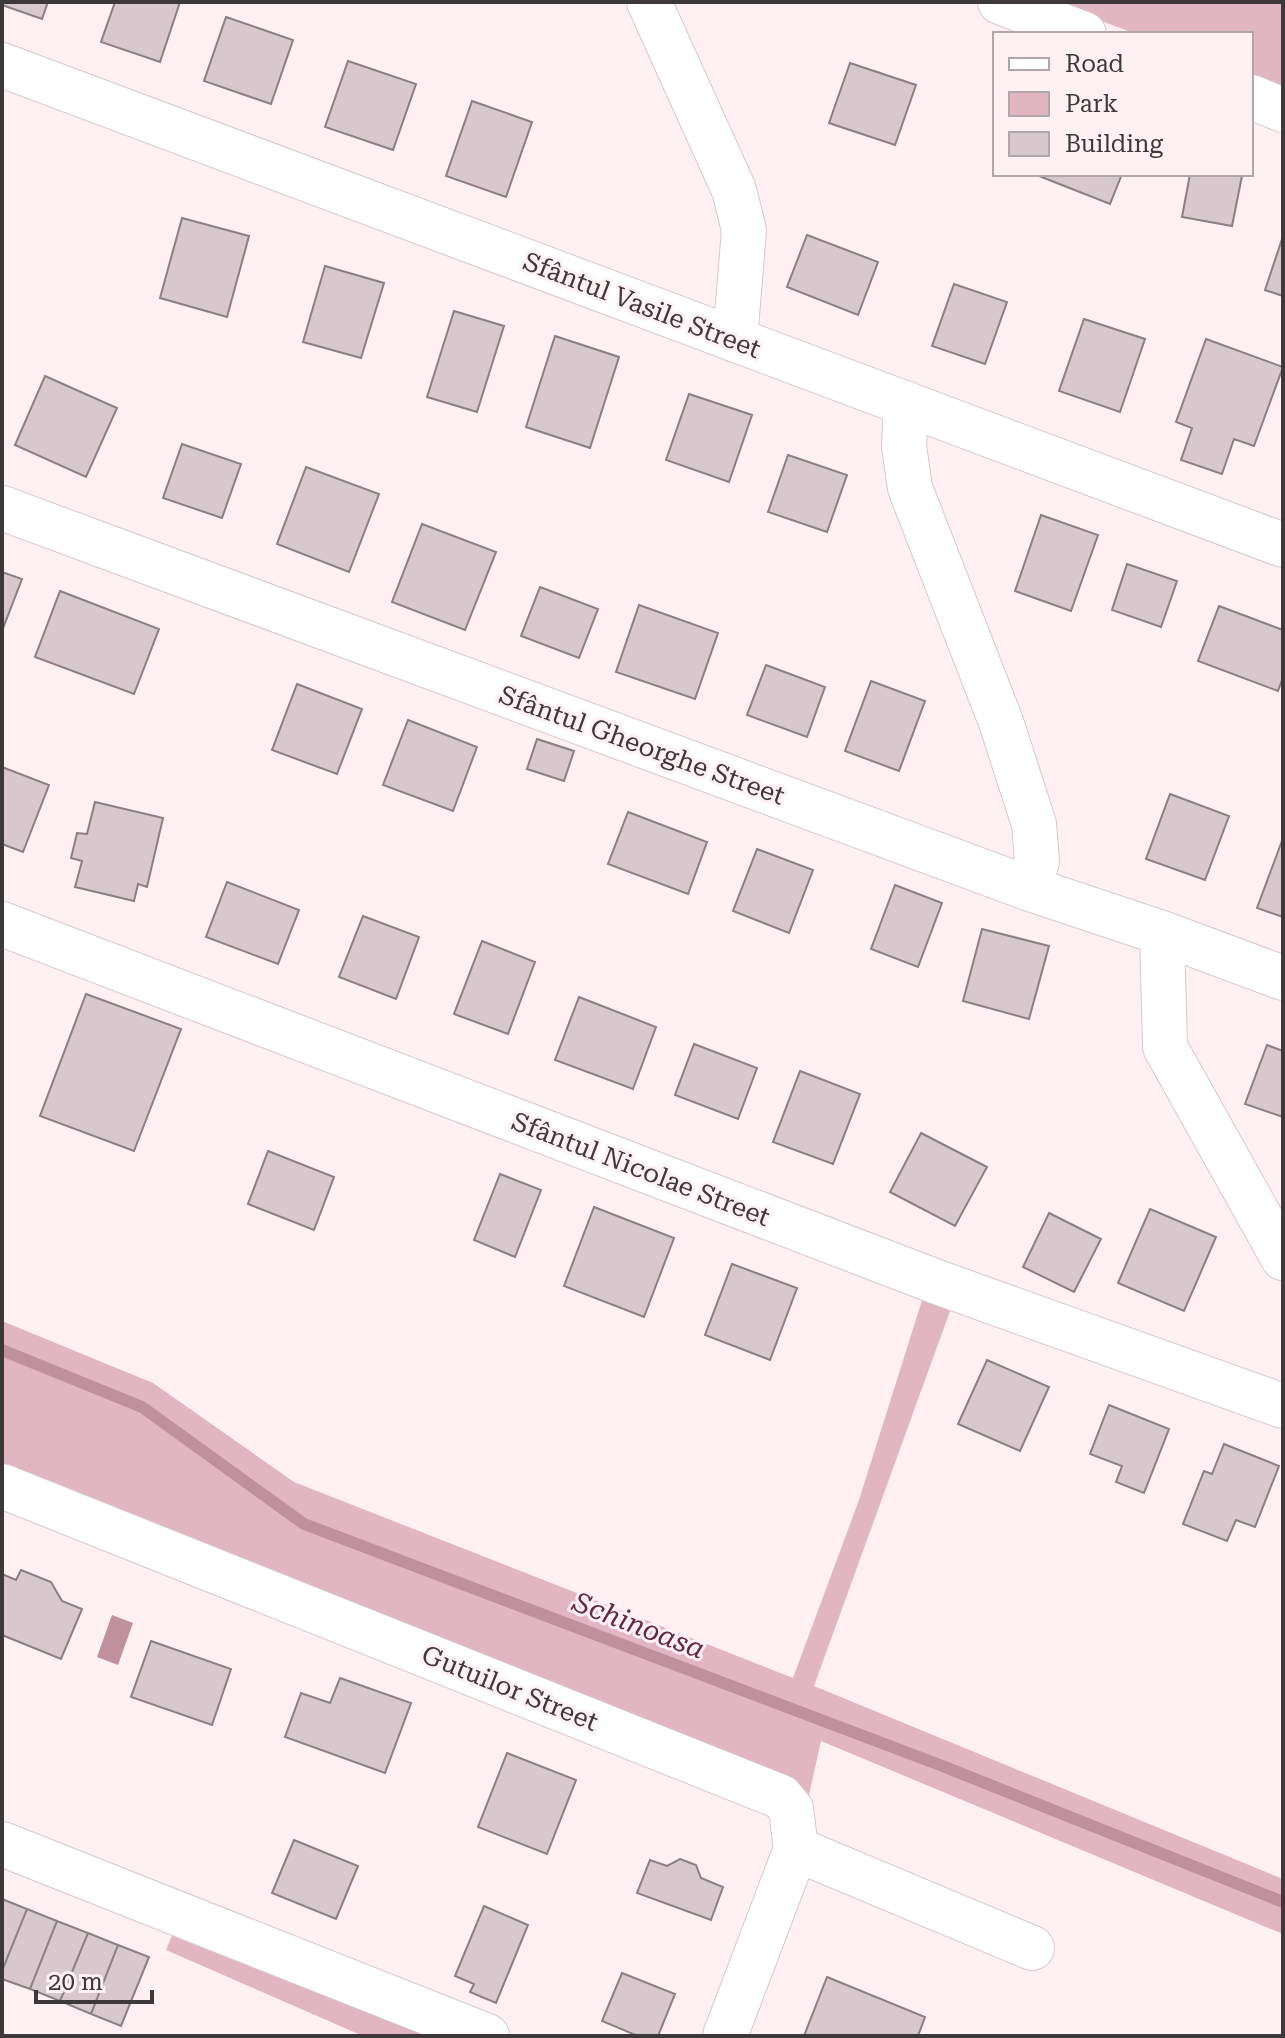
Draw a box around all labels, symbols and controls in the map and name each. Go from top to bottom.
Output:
legend [993,32,1253,176]
text: Road [1065,50,1124,78]
text: Park [1065,90,1118,118]
text: Building [1065,130,1163,158]
street label: Sfântul Vasile Street [519,246,765,364]
street label: Sfântul Gheorghe Street [495,679,789,811]
street label: Sfântul Nicolae Street [508,1106,775,1232]
water label: Schinoasa [567,1585,709,1666]
street label: Gutuilor Street [418,1639,603,1737]
scale bar [36,1954,152,2004]
text: 20 m [48,1968,103,1996]

